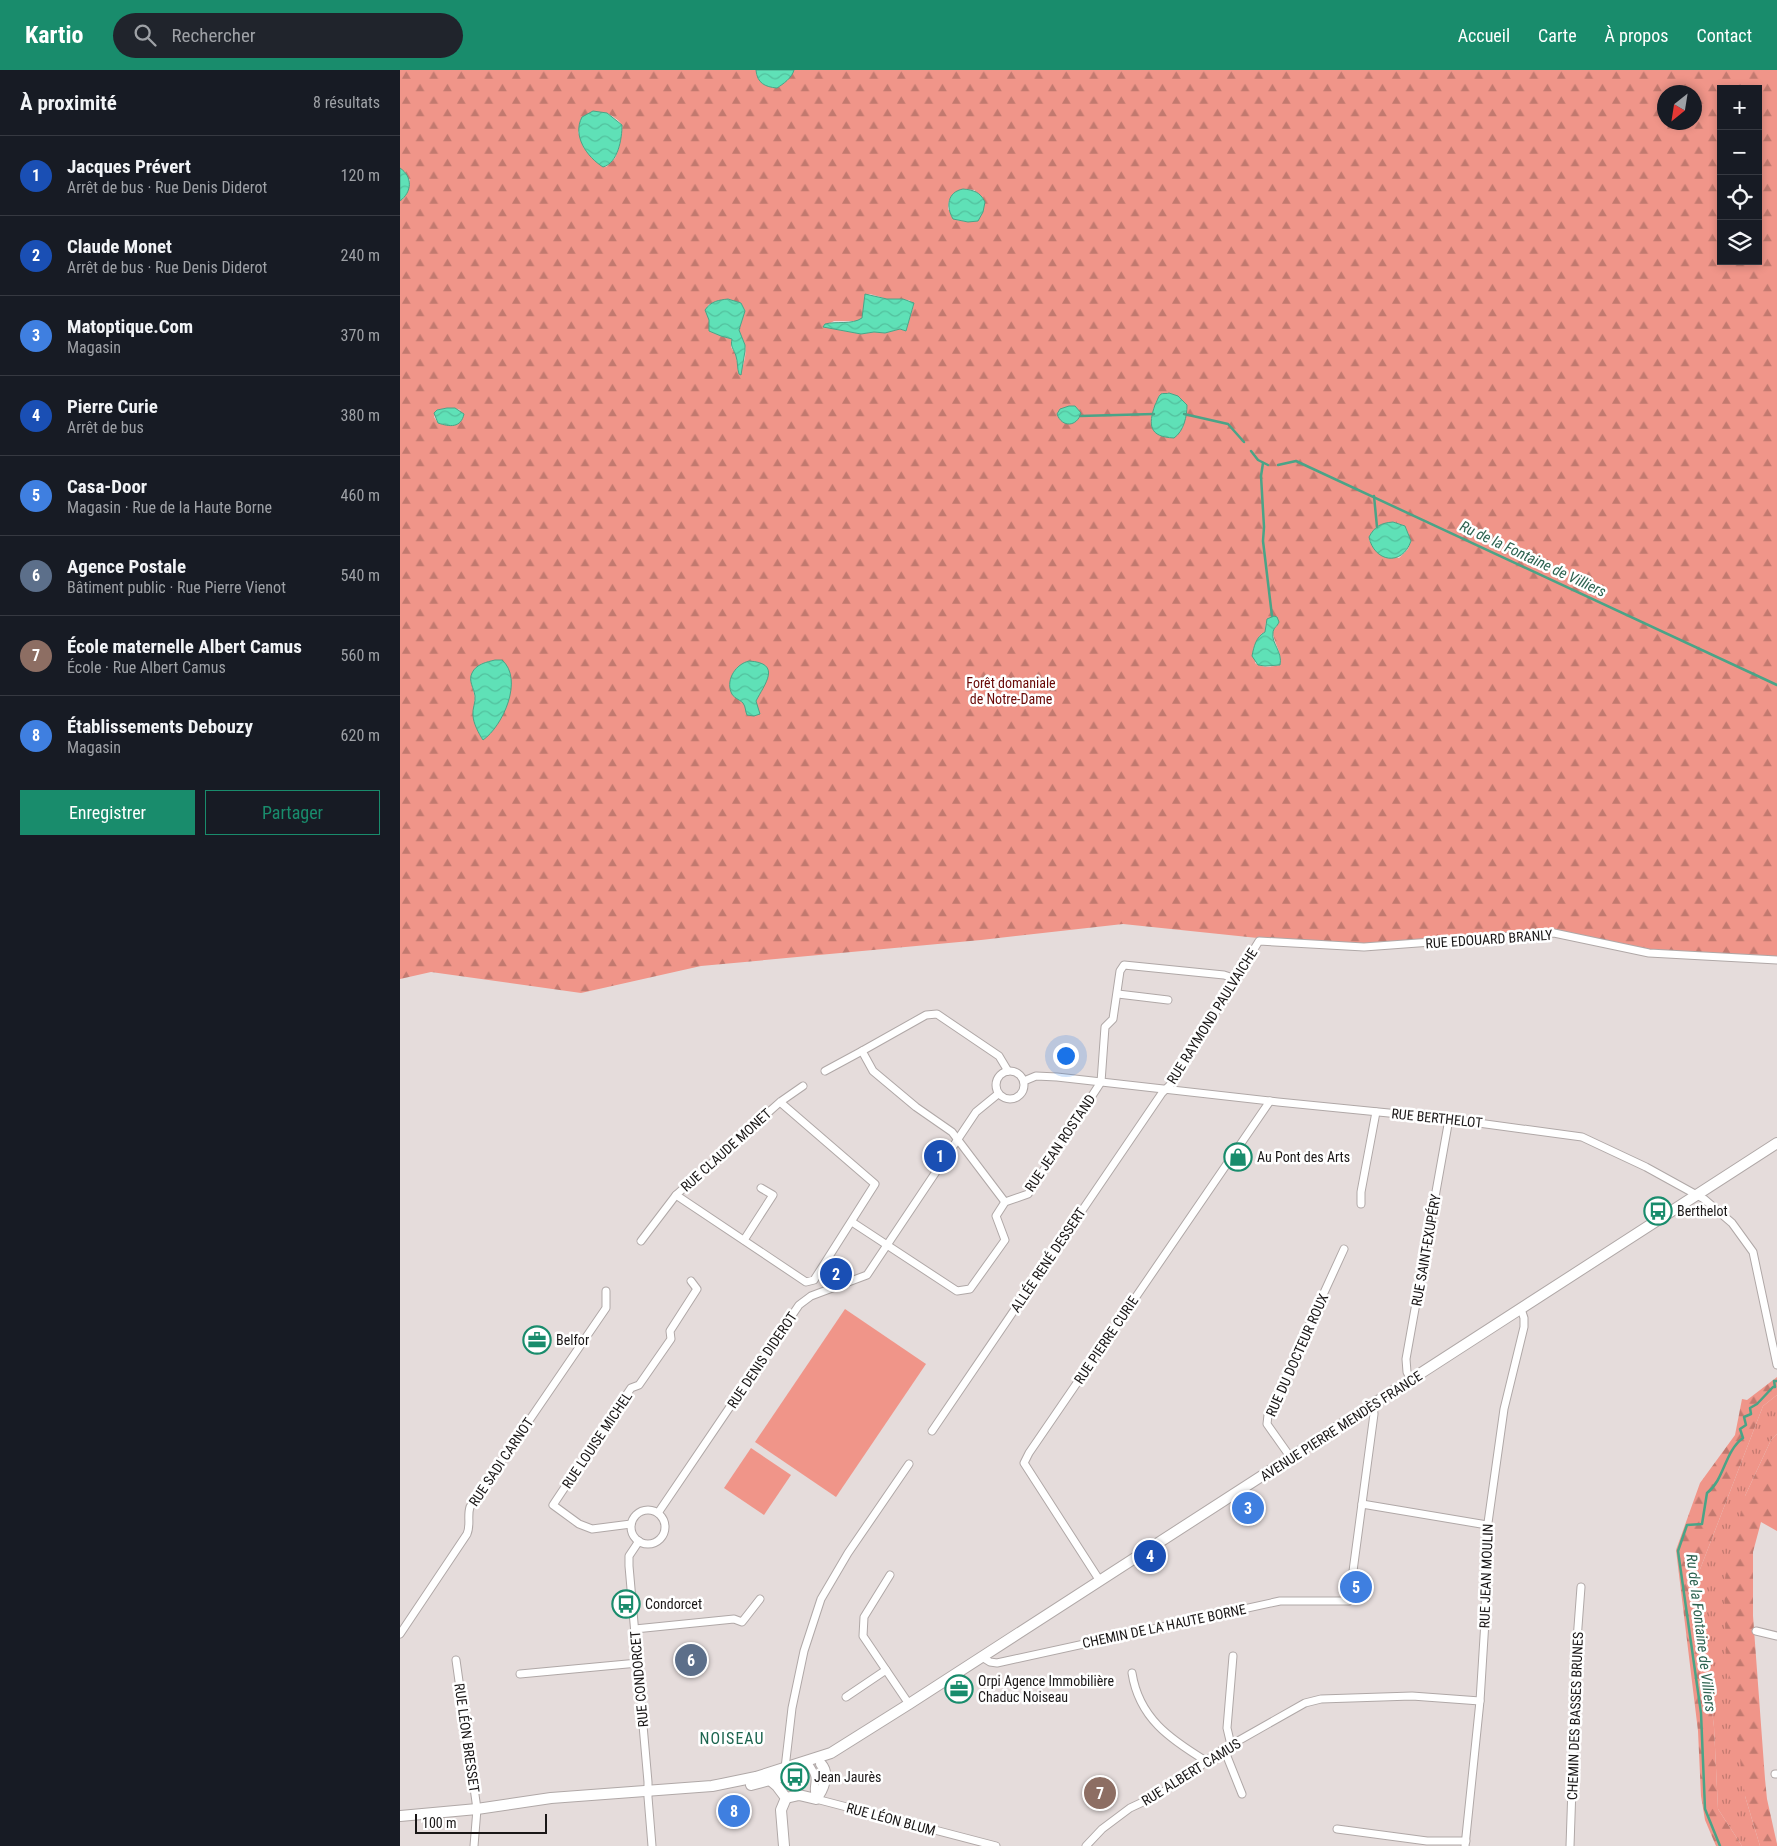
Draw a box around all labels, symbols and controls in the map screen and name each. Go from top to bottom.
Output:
search box [113,13,463,58]
text: Kartio [25,21,83,49]
icon: search [131,21,159,49]
text: Rechercher [171,24,256,47]
text: Accueil [1458,25,1510,46]
text: Carte [1538,25,1577,46]
text: À propos [1605,25,1668,46]
text: Contact [1696,25,1752,46]
north arrow [1657,85,1702,130]
map controls [1717,85,1762,265]
button: + [1717,85,1762,130]
text: À proximité [20,91,117,115]
text: 8 résultats [313,93,380,112]
button: − [1717,130,1762,175]
text: Jacques Prévert [67,155,191,178]
text: 1 [32,166,40,185]
text: 120 m [341,166,380,185]
button: locate [1717,175,1762,220]
text: Arrêt de bus · Rue Denis Diderot [67,178,267,197]
button: layers [1717,220,1762,265]
text: Claude Monet [67,235,172,258]
text: 2 [32,246,40,265]
text: 240 m [341,246,380,265]
text: Arrêt de bus · Rue Denis Diderot [67,258,267,277]
text: Matoptique.Com [67,315,193,338]
text: 3 [32,326,40,345]
text: 370 m [341,326,380,345]
text: Magasin [67,338,121,357]
text: Pierre Curie [67,395,158,418]
text: 4 [32,406,40,425]
text: 380 m [341,406,380,425]
text: Arrêt de bus [67,418,144,437]
text: Casa-Door [67,475,147,498]
text: 5 [32,486,40,505]
text: 460 m [341,486,380,505]
text: Magasin · Rue de la Haute Borne [67,498,272,517]
water label: Ru de la Fontaine de Villiers [1457,517,1609,601]
text: Agence Postale [67,555,186,578]
text: 6 [32,566,40,585]
text: 540 m [341,566,380,585]
text: Bâtiment public · Rue Pierre Vienot [67,578,286,597]
text: École maternelle Albert Camus [67,635,302,658]
text: 7 [32,646,40,665]
text: 560 m [341,646,380,665]
text: École · Rue Albert Camus [67,658,226,677]
park label: Forêt domaniale de Notre-Dame [966,675,1056,707]
text: Établissements Debouzy [67,715,253,738]
text: 8 [32,726,40,745]
text: 620 m [341,726,380,745]
text: Magasin [67,738,121,757]
button: Enregistrer [20,790,195,835]
button: Partager [205,790,380,835]
street label: RUE EDOUARD BRANLY [1425,927,1554,951]
street label: RUE RAYMOND PAULVAICHE [1164,945,1260,1087]
your location [1053,1043,1079,1069]
street label: RUE JEAN ROSTAND [1022,1091,1098,1195]
street label: RUE CLAUDE MONET [677,1105,775,1195]
street label: RUE BERTHELOT [1391,1105,1483,1131]
pin: 1 [924,1137,956,1175]
shop icon: Au Pont des Arts [1223,1142,1253,1172]
place label: Au Pont des Arts [1257,1149,1350,1165]
street label: RUE SAINT-EXUPÉRY [1407,1192,1444,1307]
bus stop icon: Berthelot [1643,1196,1673,1226]
place label: Berthelot [1677,1203,1728,1219]
street label: ALLÉE RENÉ DESSERT [1006,1204,1089,1315]
pin: 2 [820,1255,852,1293]
street label: RUE DU DOCTEUR ROUX [1263,1291,1331,1419]
street label: RUE PIERRE CURIE [1071,1293,1141,1387]
street label: RUE DENIS DIDEROT [724,1309,800,1411]
office icon: Belfor [522,1325,552,1355]
place label: Belfor [556,1332,589,1348]
street label: AVENUE PIERRE MENDÈS FRANCE [1257,1367,1425,1484]
street label: RUE LOUISE MICHEL [559,1388,635,1491]
street label: RUE SADI CARNOT [466,1415,536,1509]
pin: 3 [1232,1489,1264,1527]
street label: RUE JEAN MOULIN [1476,1523,1496,1629]
pin: 4 [1134,1537,1166,1575]
water label: Ru de la Fontaine de Villiers [1682,1553,1720,1714]
pin: 5 [1340,1568,1372,1606]
bus stop icon: Condorcet [611,1589,641,1619]
place label: Condorcet [645,1596,702,1612]
street label: CHEMIN DE LA HAUTE BORNE [1081,1601,1247,1651]
street label: RUE CONDORCET [627,1630,651,1728]
street label: CHEMIN DES BASSES BRUNES [1564,1632,1586,1800]
pin: 6 [675,1641,707,1679]
place label: Orpi Agence Immobilière Chaduc Noiseau [978,1673,1114,1705]
office icon: Orpi Agence Immobilière Chaduc Noiseau [944,1674,974,1704]
street label: RUE LÉON BRESSET [451,1682,484,1794]
district label: NOISEAU [700,1729,764,1748]
street label: RUE ALBERT CAMUS [1139,1735,1243,1809]
bus stop icon: Jean Jaurès [780,1762,810,1792]
place label: Jean Jaurès [814,1769,881,1785]
pin: 7 [1084,1774,1116,1812]
pin: 8 [718,1792,750,1830]
street label: RUE LÉON BLUM [845,1798,938,1839]
scale bar [415,1811,548,1834]
text: 100 m [422,1815,457,1831]

